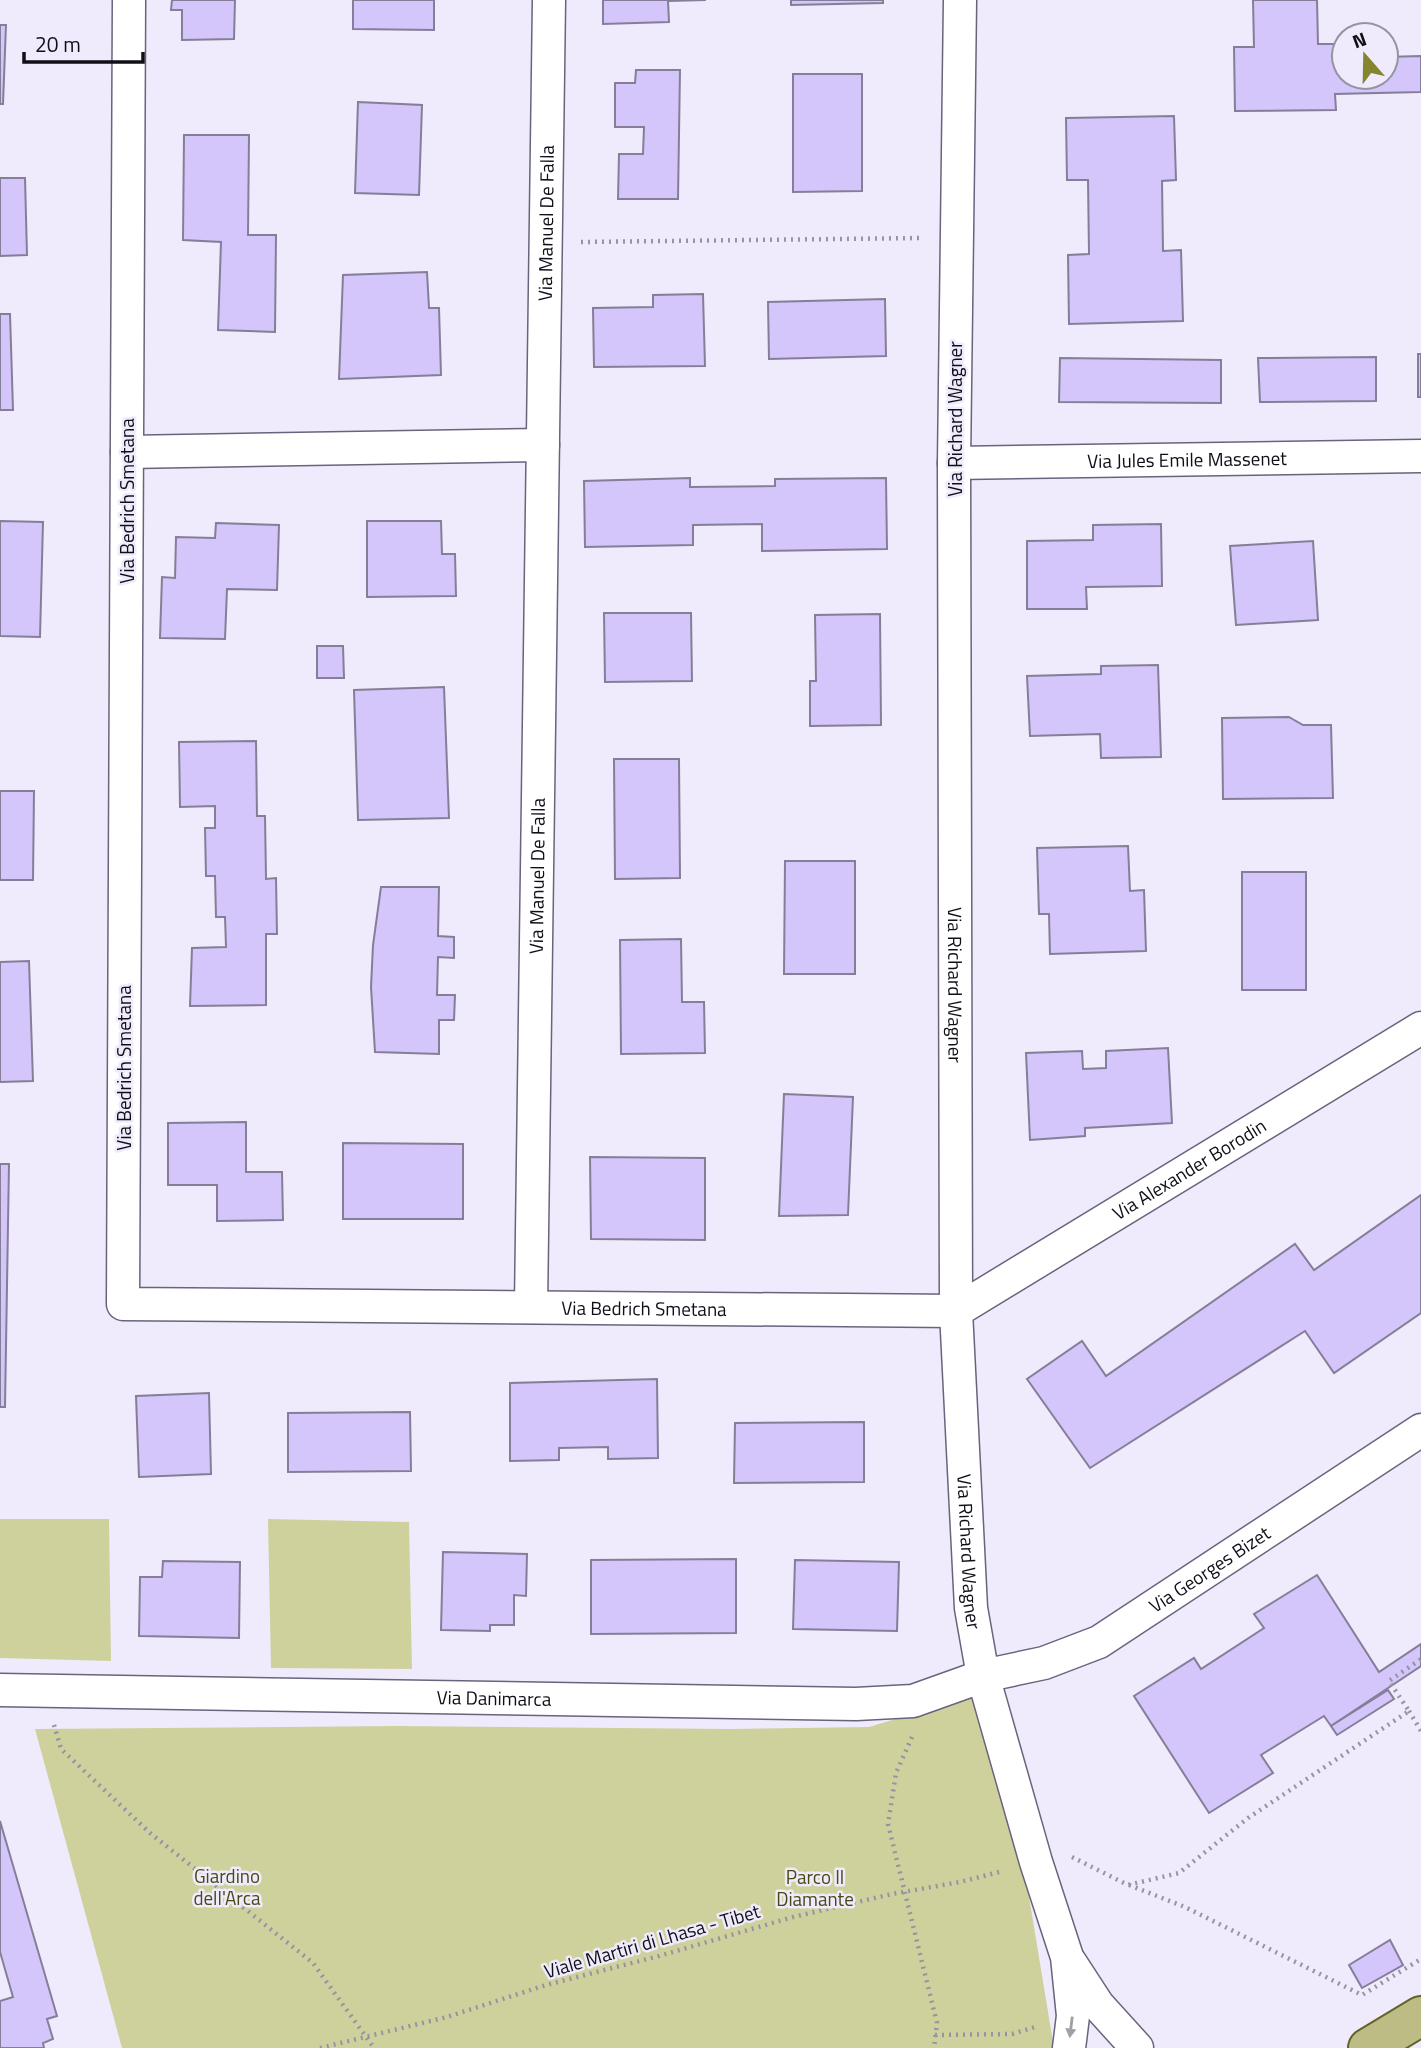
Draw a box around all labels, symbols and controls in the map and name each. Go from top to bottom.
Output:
scale bar [24,21,144,65]
north arrow [1330,21,1400,91]
text: N [1348,24,1370,55]
text: 20 m [35,28,81,60]
street label: Via Manuel De Falla [530,144,561,301]
street label: Via Richard Wagner [940,341,969,497]
street label: Via Bedrich Smetana [112,418,141,584]
street label: Via Jules Emile Massenet [1087,443,1287,475]
street label: Via Manuel De Falla [521,797,552,954]
street label: Via Richard Wagner [941,907,970,1063]
street label: Via Bedrich Smetana [109,985,138,1151]
street label: Via Alexander Borodin [1106,1111,1271,1227]
street label: Via Bedrich Smetana [561,1293,727,1323]
street label: Via Richard Wagner [950,1473,990,1632]
street label: Via Georges Bizet [1143,1518,1276,1619]
street label: Via Danimarca [436,1682,552,1713]
park label: Giardino dell'Arca [193,1861,261,1912]
park label: Parco Il Diamante [776,1862,854,1913]
street label: Viale Martiri di Lhasa - Tibet [541,1896,764,1985]
one-way arrow [1066,2016,1077,2038]

